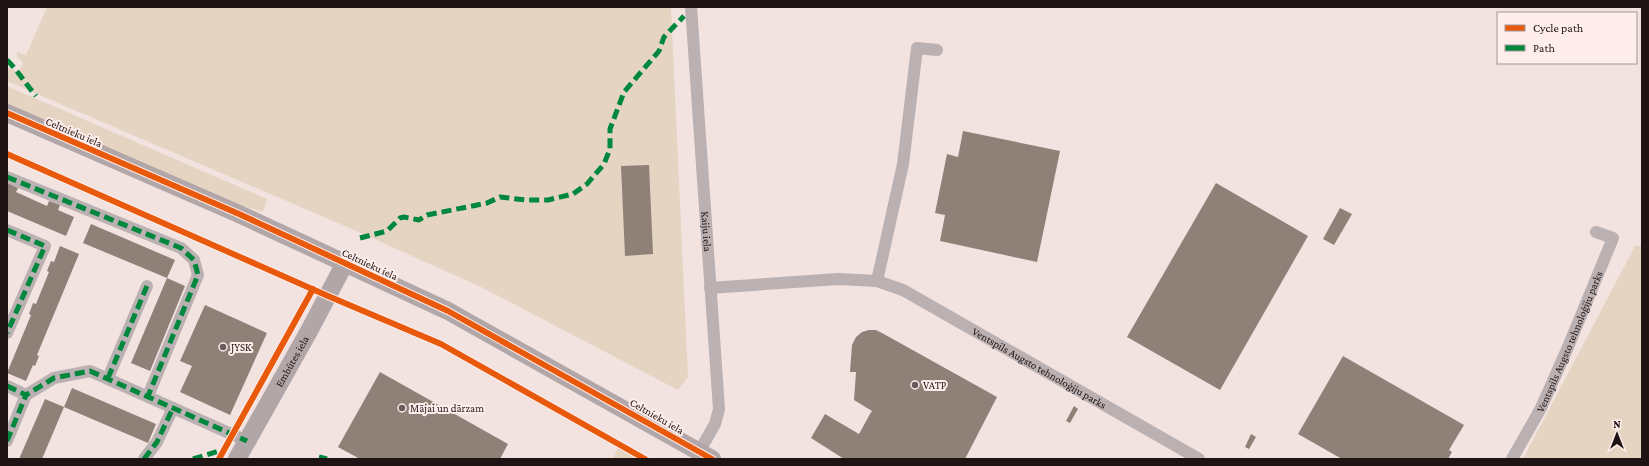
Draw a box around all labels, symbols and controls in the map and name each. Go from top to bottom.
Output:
legend [1497,12,1637,64]
text: Cycle path [1533,21,1584,35]
text: Path [1533,41,1555,55]
street label: Celtnieku iela [44,115,104,149]
street label: Kaiju iela [699,211,714,252]
street label: Celtnieku iela [340,246,400,282]
street label: Ventspils Augsto tehnoloģiju parks [1534,269,1605,414]
street label: Ventspils Augsto tehnoloģiju parks [970,325,1109,411]
street label: Embūtes iela [273,334,311,389]
place label: JYSK [230,341,252,354]
marker: JYSK [218,342,228,352]
place label: VATP [923,379,947,391]
marker: VATP [910,380,920,390]
street label: Celtnieku iela [628,396,686,436]
place label: Mājai un dārzam [410,402,484,415]
marker: Mājai un dārzam [397,403,407,413]
north arrow [1597,414,1637,454]
text: N [1613,418,1621,430]

